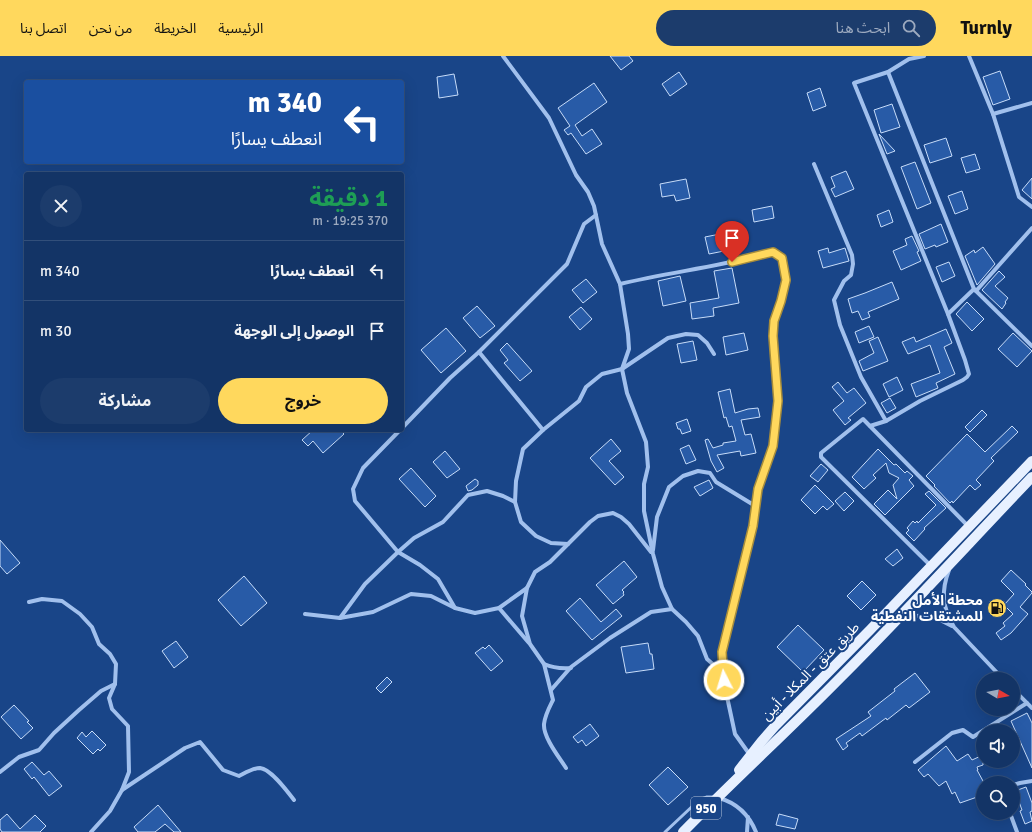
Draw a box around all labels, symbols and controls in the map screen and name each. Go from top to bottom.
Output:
search box [656,10,936,46]
text: Turnly [960,16,1012,40]
icon: search [900,17,922,39]
text: ابحث هنا [835,19,890,37]
text: اتصل بنا [20,20,67,37]
text: من نحن [89,20,132,37]
text: الخريطة [154,20,196,37]
text: الرئيسية [218,20,263,37]
text: 340 m [248,86,322,120]
icon: left [336,96,388,148]
text: انعطف يسارًا [231,128,322,150]
text: 1 دقيقة [309,183,388,213]
button: close [40,185,82,227]
text: 370 m · 19:25 [312,213,388,229]
pin [715,221,749,262]
icon: arrive [721,227,743,249]
icon: left [366,260,388,282]
text: 340 m [40,262,80,280]
text: انعطف يسارًا [270,262,354,280]
icon: arrive [366,320,388,342]
text: 30 m [40,322,71,340]
text: الوصول إلى الوجهة [234,322,354,340]
button: مشاركة [40,378,210,424]
button: خروج [218,378,388,424]
place label: محطة الأمل للمشتقات النفطية [871,592,983,625]
fuel station icon: محطة الأمل للمشتقات النفطية [986,597,1008,619]
street label: طريق عتق - المكلا - أبين [757,618,864,725]
position arrow [703,659,745,701]
north arrow [976,672,1020,716]
map controls [976,672,1020,820]
button: sound [976,724,1020,768]
button: search [976,776,1020,820]
road number: 950 [691,797,721,819]

